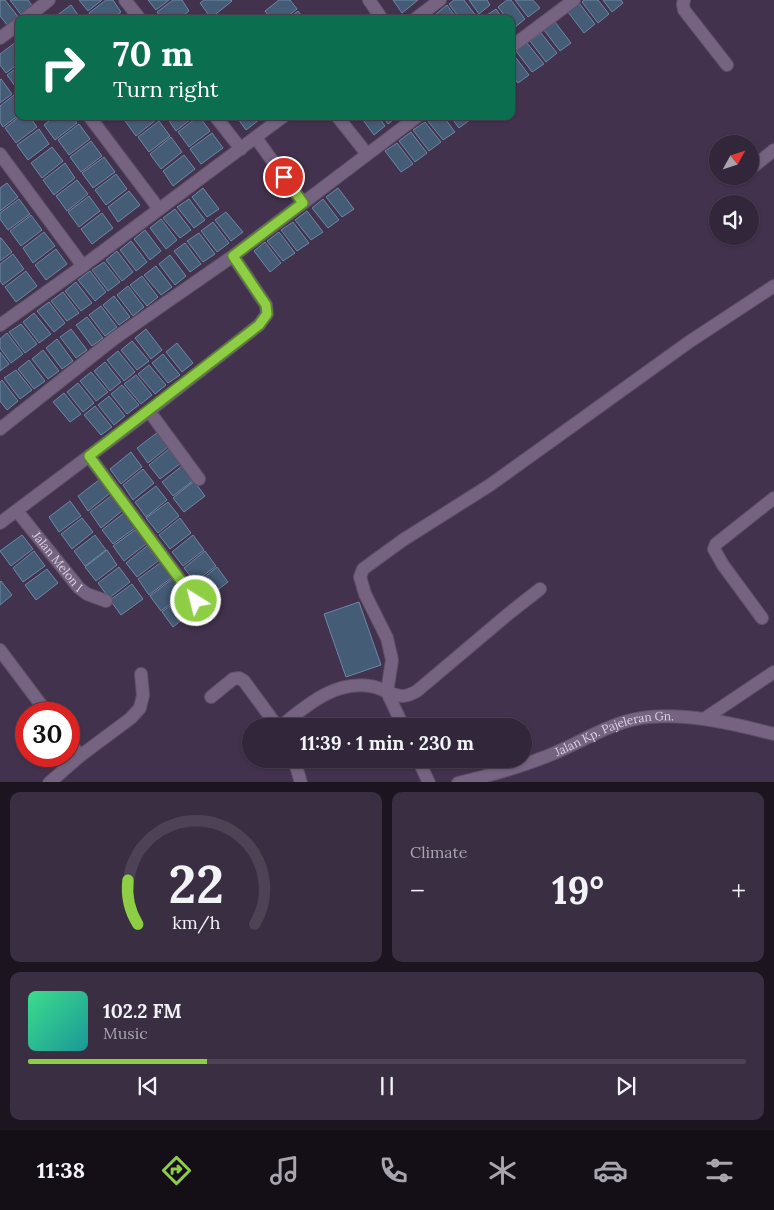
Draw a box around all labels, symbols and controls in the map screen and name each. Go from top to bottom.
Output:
text: 70 m [113,31,193,76]
icon: right [30,35,95,100]
text: Turn right [113,75,218,103]
north arrow [709,135,759,185]
map controls [709,135,759,245]
pin [263,156,305,198]
icon: arrive [270,163,298,191]
button: sound [709,195,759,245]
street label: Jalan Melon I [29,528,86,595]
position arrow [169,574,221,626]
speed limit sign: 30 [15,702,80,767]
street label: Jalan Kp. Pajeleran Gn. [551,708,674,760]
text: 11:39 · 1 min · 230 m [300,731,474,755]
text: Climate [410,842,467,862]
text: 22 [168,851,224,917]
text: 19° [552,866,604,914]
text: − [410,873,425,909]
text: + [731,873,746,909]
text: km/h [172,911,220,934]
text: 102.2 FM [103,999,182,1023]
text: Music [103,1023,148,1043]
icon: previous [134,1072,162,1100]
icon: pause [373,1072,401,1100]
icon: next [612,1072,640,1100]
icon: directions [159,1153,194,1188]
icon: music [267,1153,302,1188]
icon: phone [376,1153,411,1188]
icon: climate [485,1153,520,1188]
icon: car [593,1153,628,1188]
icon: filters [702,1153,737,1188]
text: 11:38 [37,1156,85,1184]

